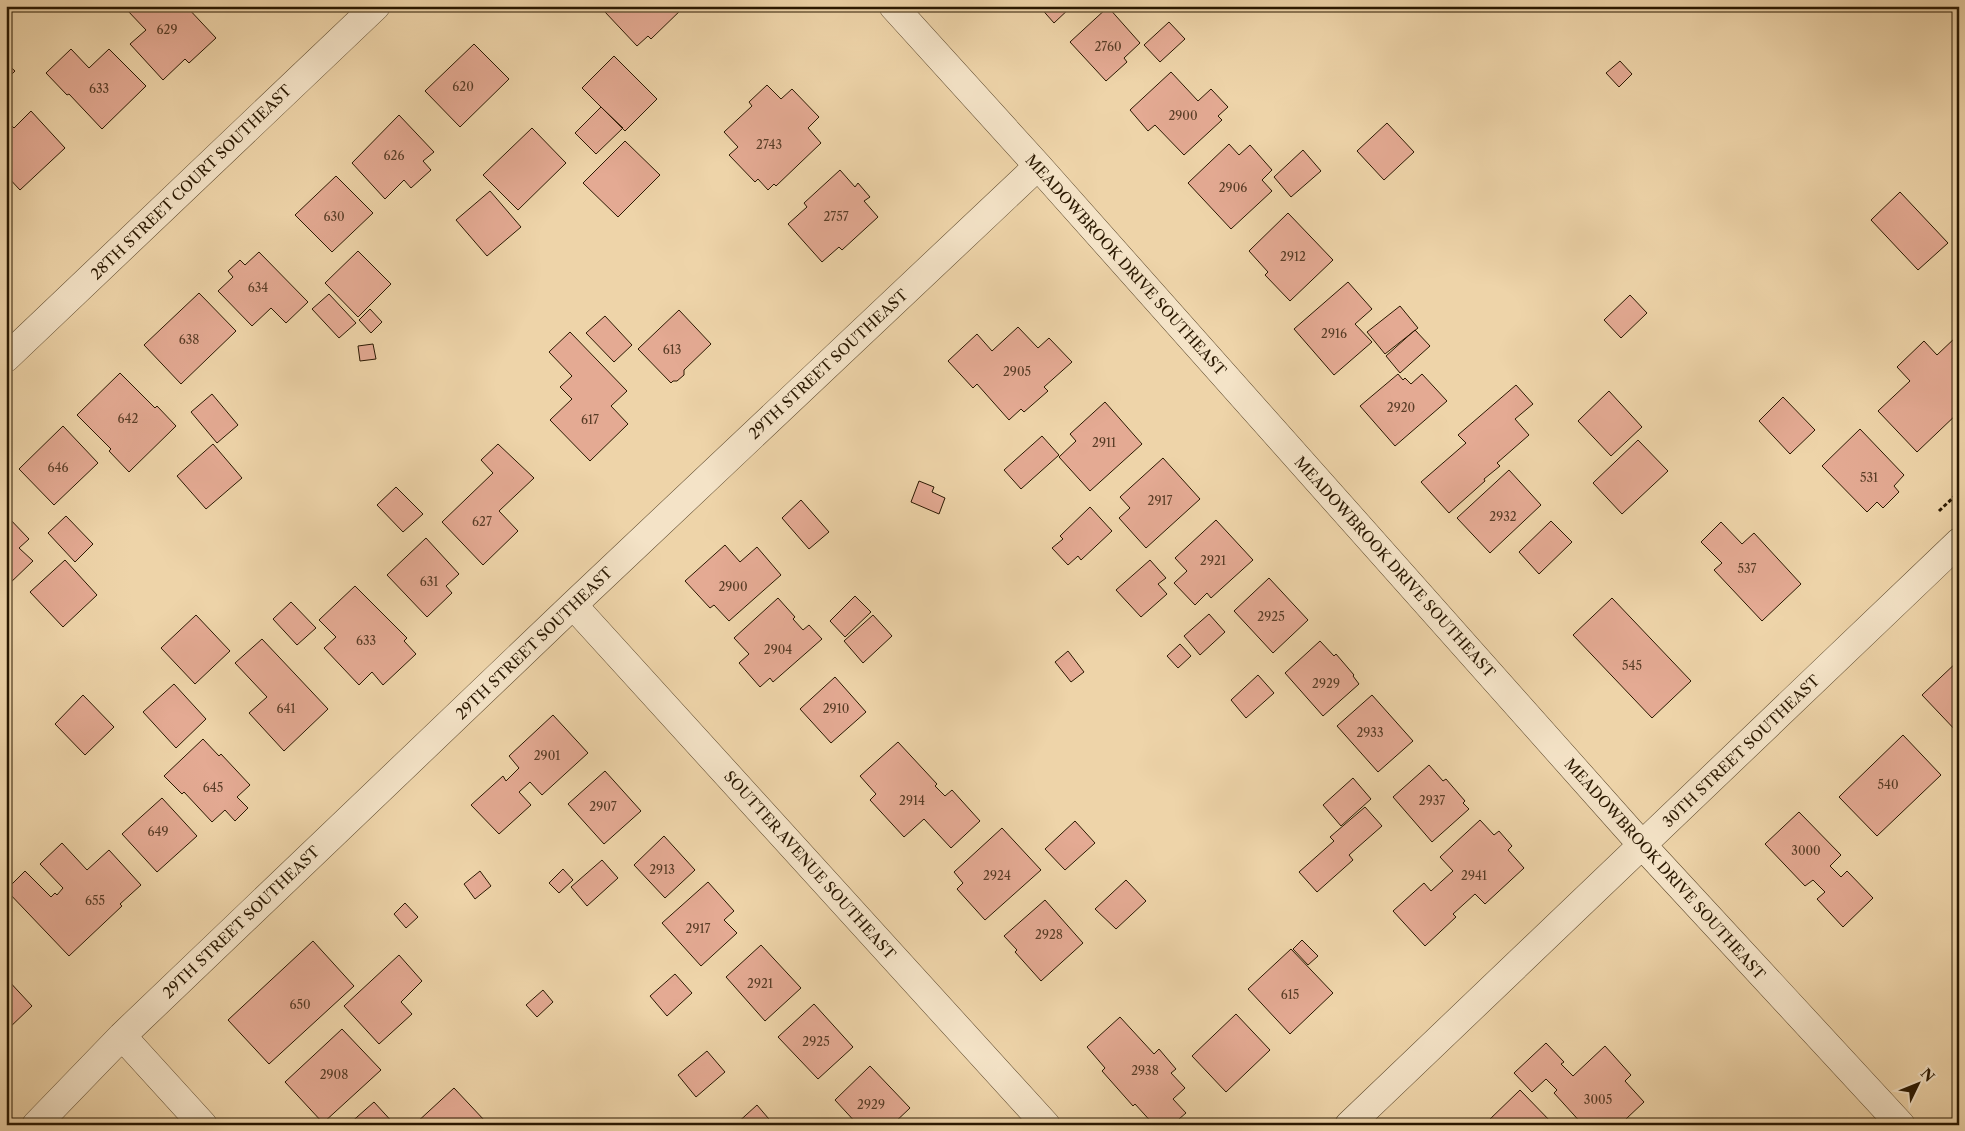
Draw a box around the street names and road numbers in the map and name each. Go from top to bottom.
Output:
street label: 28TH STREET COURT SOUTHEAST [87,80,296,283]
street label: MEADOWBROOK DRIVE SOUTHEAST [1022,151,1231,380]
street label: 29TH STREET SOUTHEAST [744,285,912,443]
street label: MEADOWBROOK DRIVE SOUTHEAST [1291,453,1500,682]
street label: 29TH STREET SOUTHEAST [452,562,617,723]
street label: 30TH STREET SOUTHEAST [1658,670,1824,831]
street label: MEADOWBROOK DRIVE SOUTHEAST [1561,755,1770,984]
street label: SOUTTER AVENUE SOUTHEAST [720,767,900,964]
street label: 29TH STREET SOUTHEAST [159,841,324,1002]

